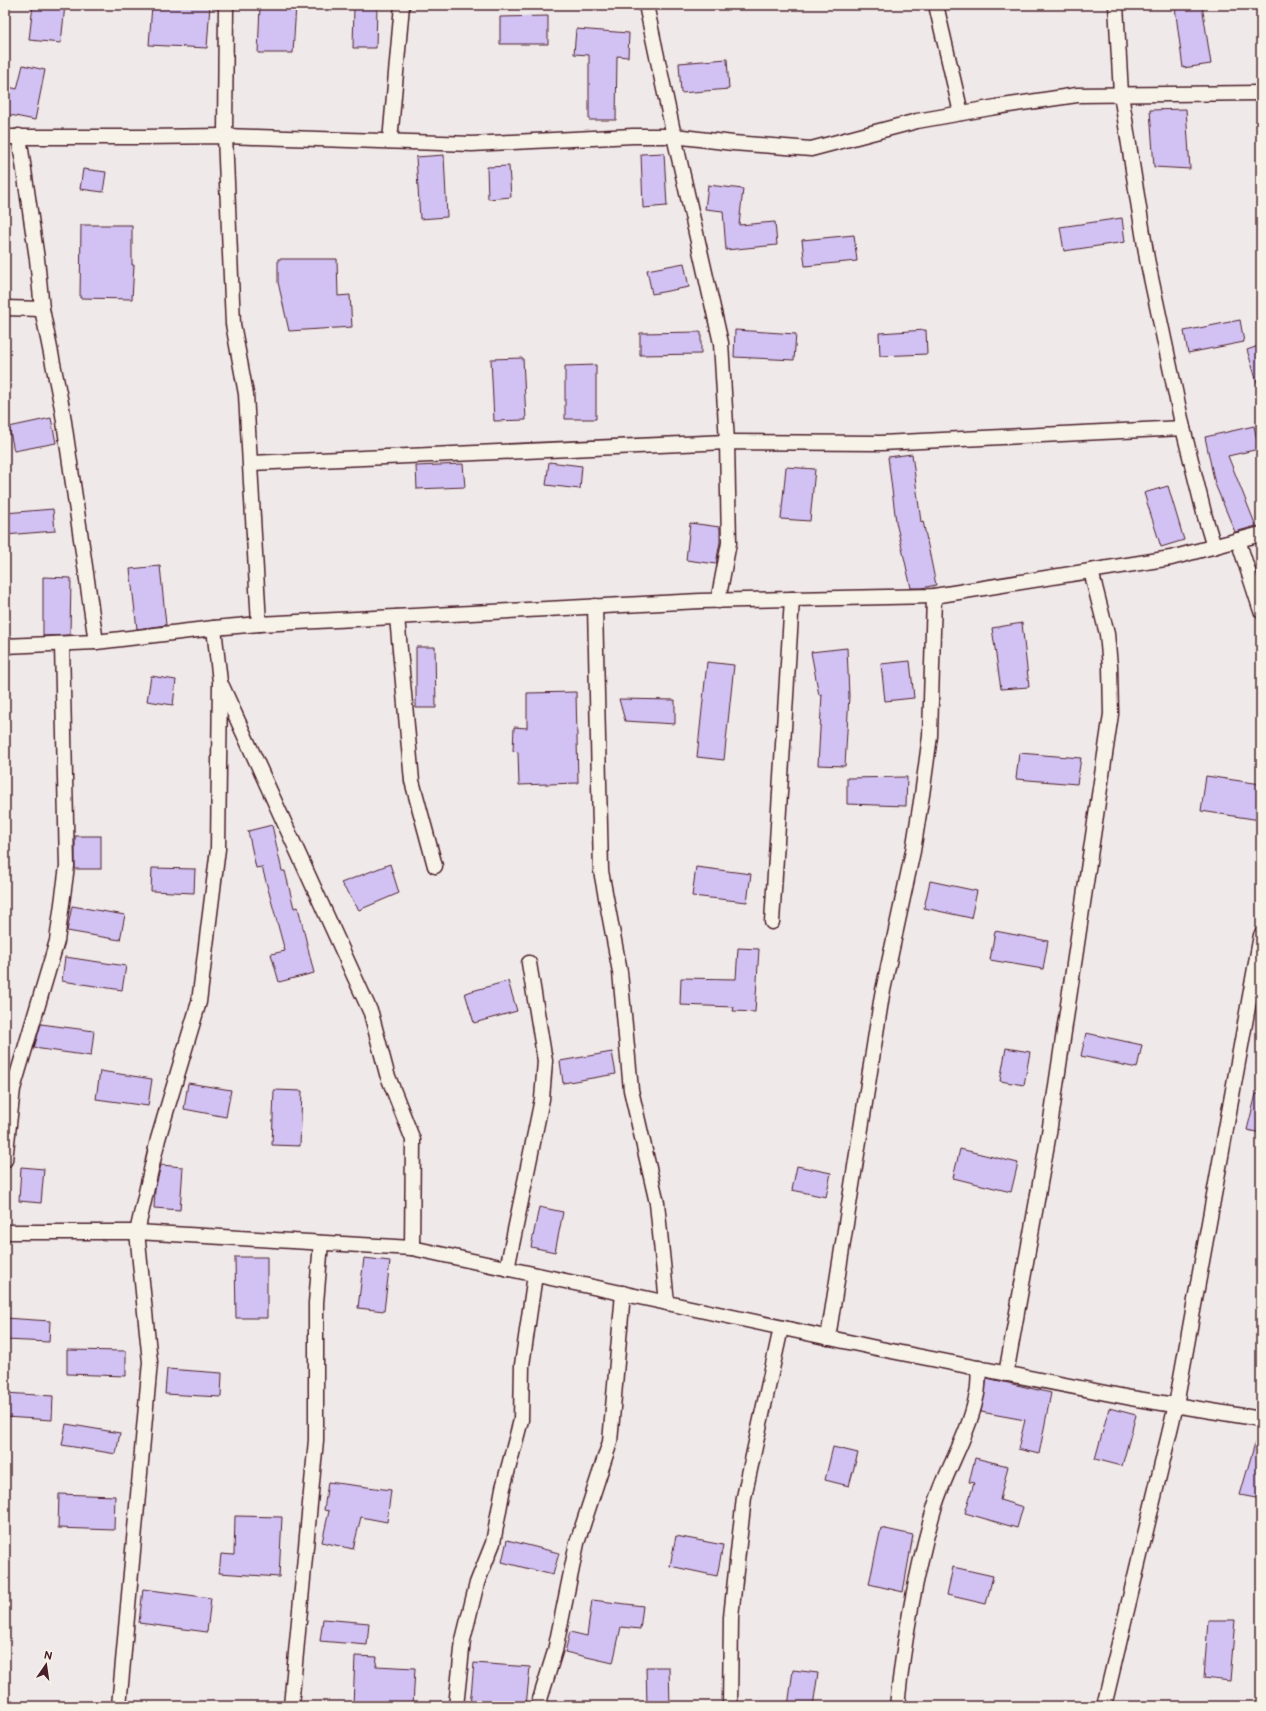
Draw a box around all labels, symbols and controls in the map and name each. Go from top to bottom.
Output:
north arrow [26,1645,66,1685]
text: N [43,1648,54,1663]

